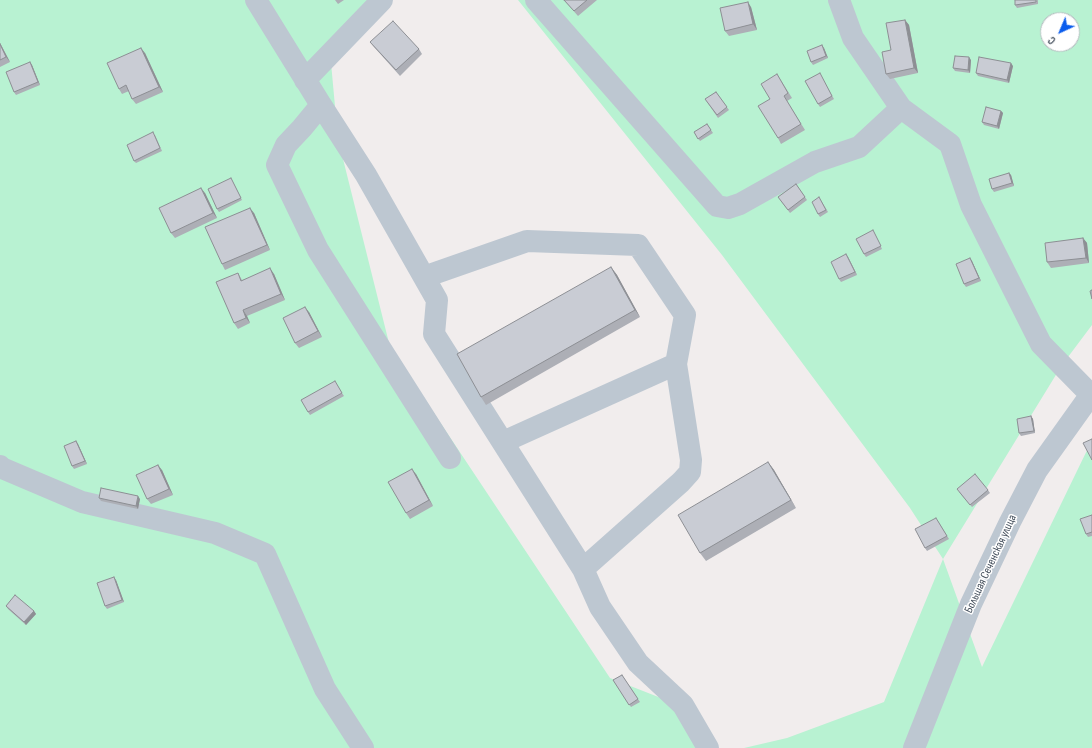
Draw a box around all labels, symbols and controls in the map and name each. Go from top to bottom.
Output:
north arrow [1040,12,1080,52]
text: С [1045,34,1059,47]
street label: Большая Сеченская улица [962,512,1020,616]

